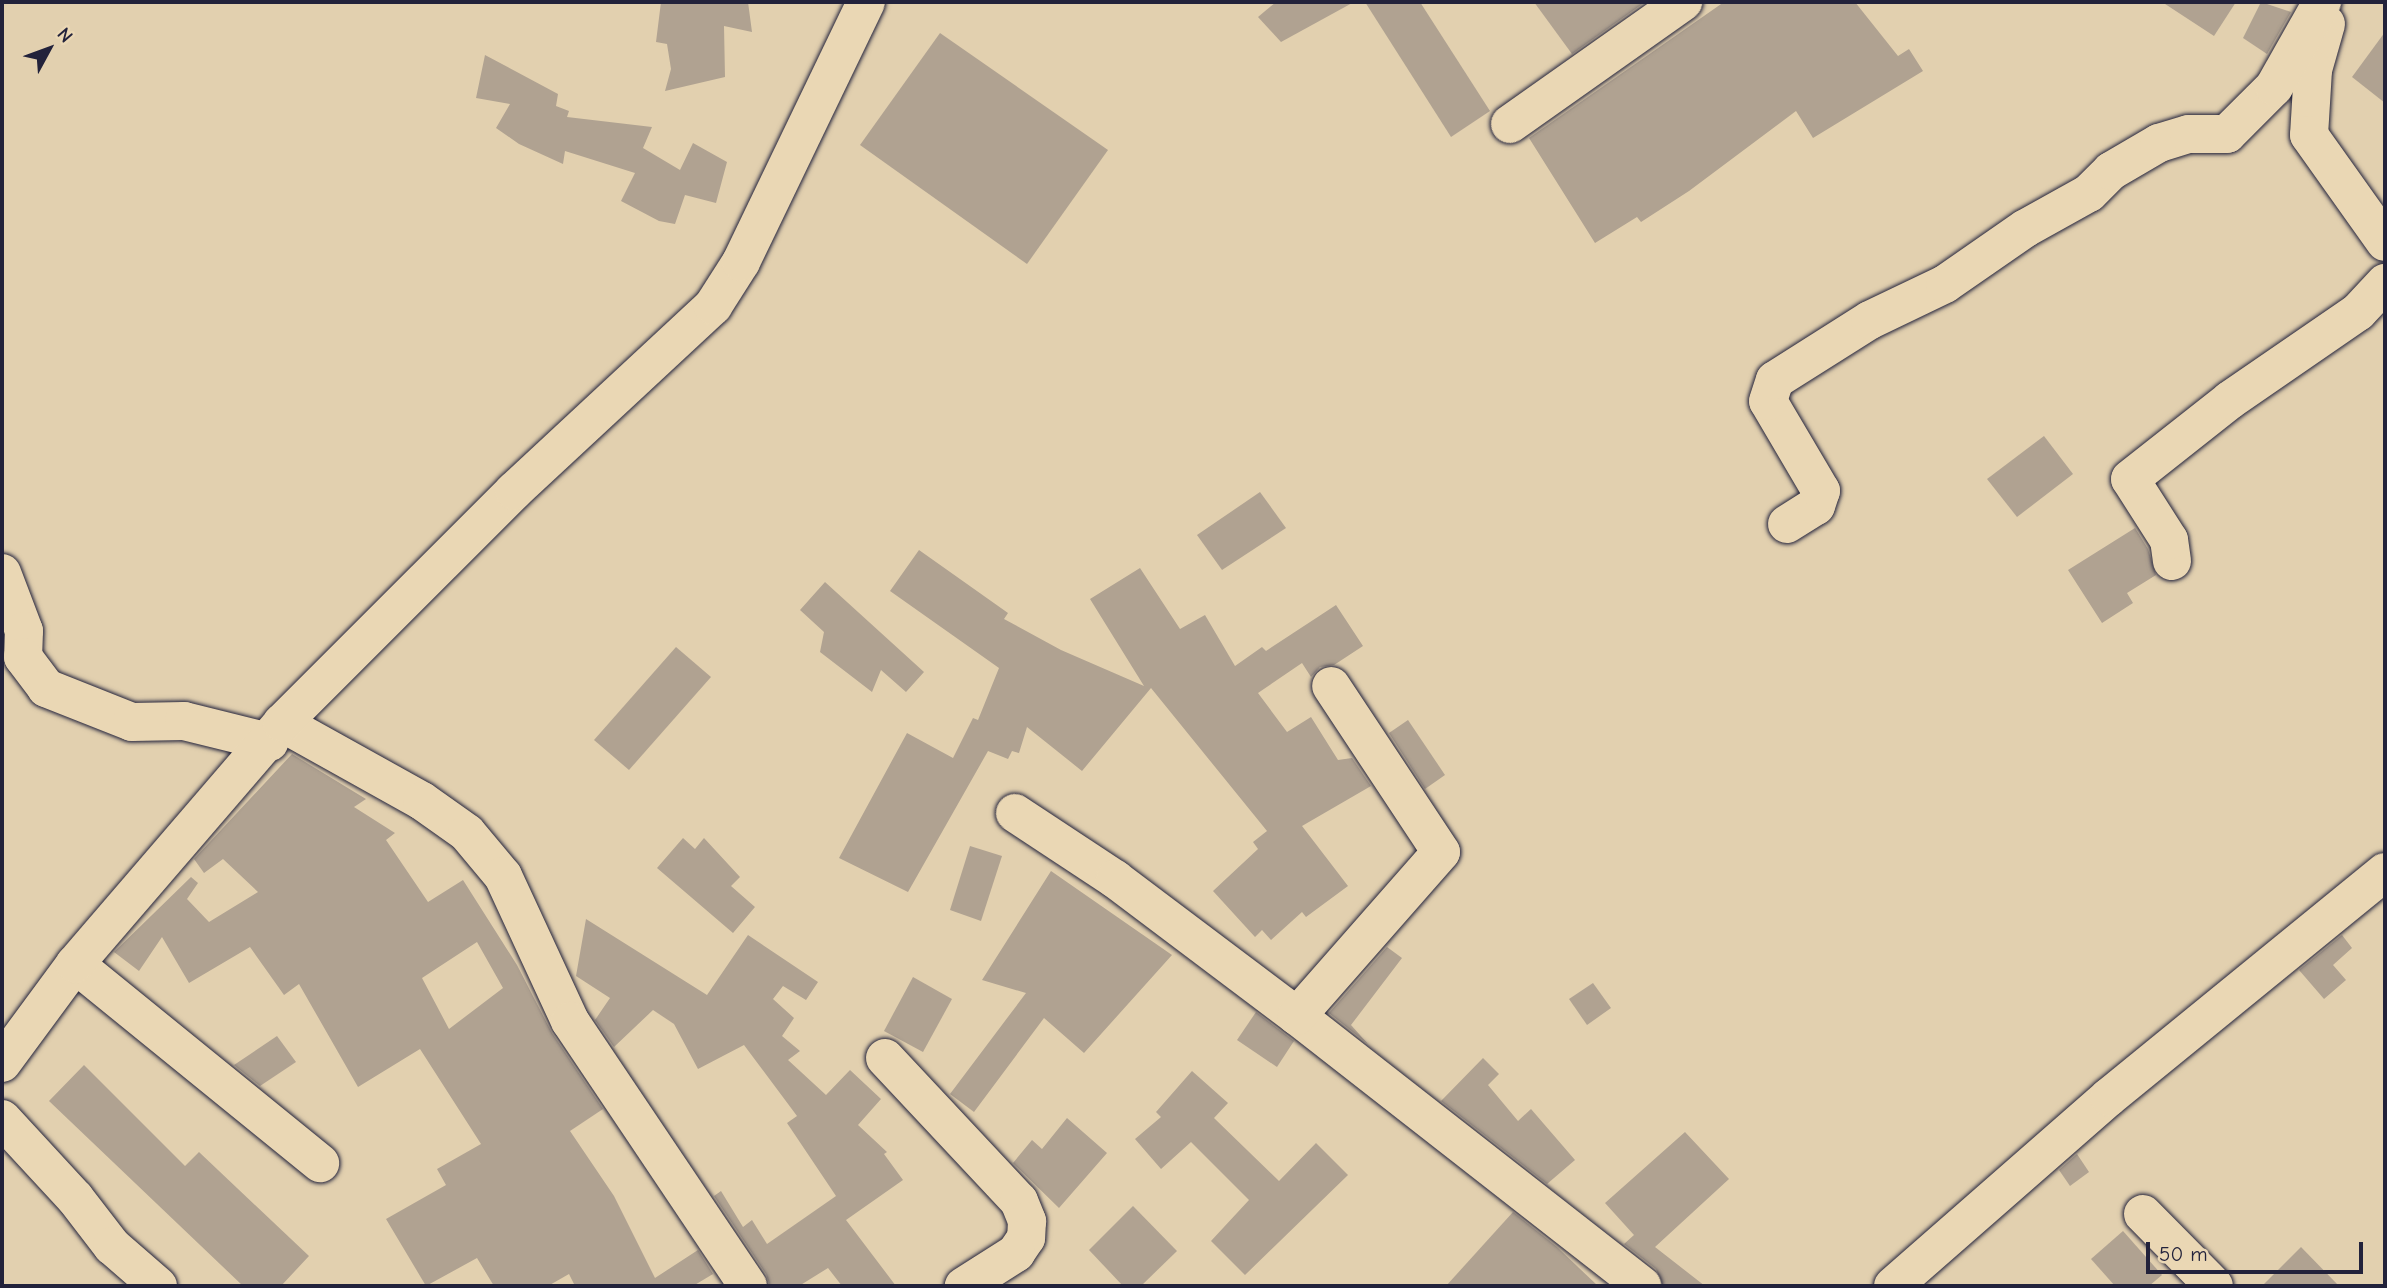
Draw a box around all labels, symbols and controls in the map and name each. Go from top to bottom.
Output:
north arrow [14,14,84,84]
text: N [52,23,77,47]
scale bar [2149,1228,2366,1272]
text: 50 m [2159,1242,2208,1266]

